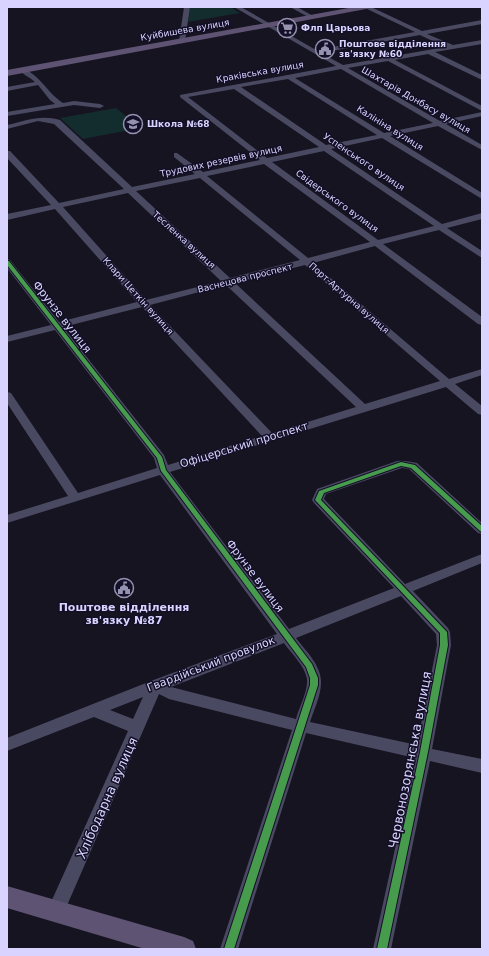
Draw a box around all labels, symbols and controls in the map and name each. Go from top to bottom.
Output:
street label: Куйбишева вулиця [140,17,230,43]
supermarket icon: Флп Царьова [276,17,298,39]
place label: Флп Царьова [301,23,370,33]
public building icon: Поштове відділення зв'язку №60 [314,38,336,60]
place label: Поштове відділення зв'язку №60 [339,39,446,59]
street label: Краківська вулиця [215,59,305,85]
street label: Шахтарів Донбасу вулиця [360,65,472,135]
street label: Калініна вулиця [355,103,425,153]
school or university icon: Школа №68 [122,113,144,135]
place label: Школа №68 [147,119,210,129]
street label: Успенського вулиця [321,131,407,193]
street label: Трудових резервів вулиця [158,143,283,179]
street label: Свідерського вулиця [294,168,380,234]
street label: Тесленка вулиця [150,209,217,271]
street label: Клари Цеткін вулиця [101,255,175,337]
street label: Васнецова проспект [196,261,294,295]
street label: Порт-Артурна вулиця [307,261,391,335]
street label: Фрунзе вулиця [30,279,94,355]
street label: Офіцерський проспект [178,419,310,471]
street label: Фрунзе вулиця [223,537,287,615]
public building icon: Поштове відділення зв'язку №87 [113,577,135,599]
place label: Поштове відділення зв'язку №87 [59,601,189,627]
street label: Гвардійський провулок [145,633,277,694]
street label: Червонозорянська вулиця [385,670,435,850]
street label: Хлібодарна вулиця [73,735,141,861]

